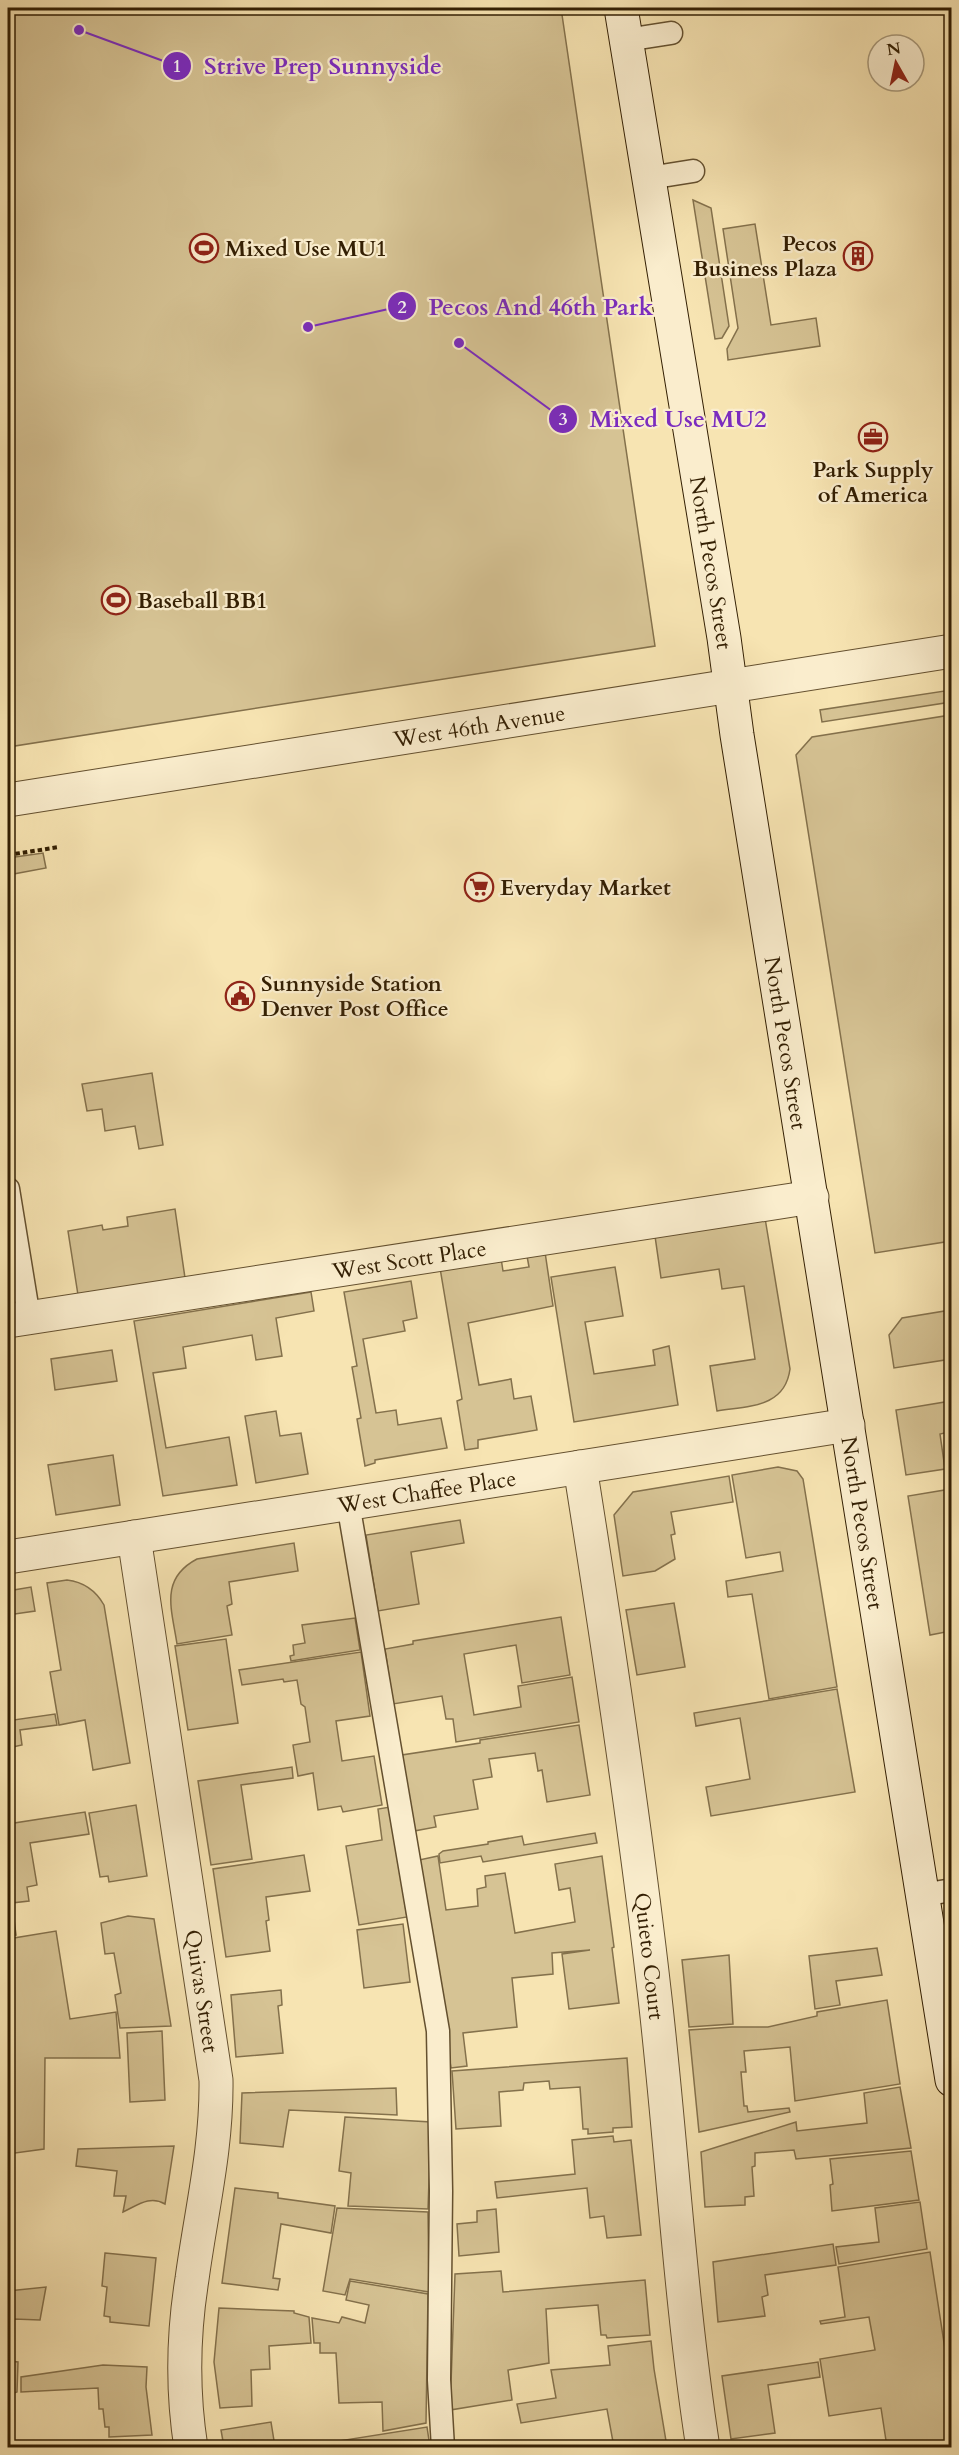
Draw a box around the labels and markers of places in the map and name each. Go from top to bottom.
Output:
callout: Strive Prep Sunnyside [162,45,454,87]
place label: Pecos Business Plaza [693,229,837,284]
sports icon: Mixed Use MU1 [188,232,220,264]
place label: Mixed Use MU1 [225,234,387,264]
building icon: Pecos Business Plaza [842,240,874,272]
callout: Pecos And 46th Park [387,285,666,327]
callout: Mixed Use MU2 [548,398,779,440]
office icon: Park Supply of America [857,421,889,453]
place label: Park Supply of America [813,455,934,510]
sports icon: Baseball BB1 [100,584,132,616]
place label: Baseball BB1 [137,586,267,616]
supermarket icon: Everyday Market [463,871,495,903]
place label: Everyday Market [500,873,671,903]
place label: Sunnyside Station Denver Post Office [261,969,449,1024]
public building icon: Sunnyside Station Denver Post Office [224,980,256,1012]

